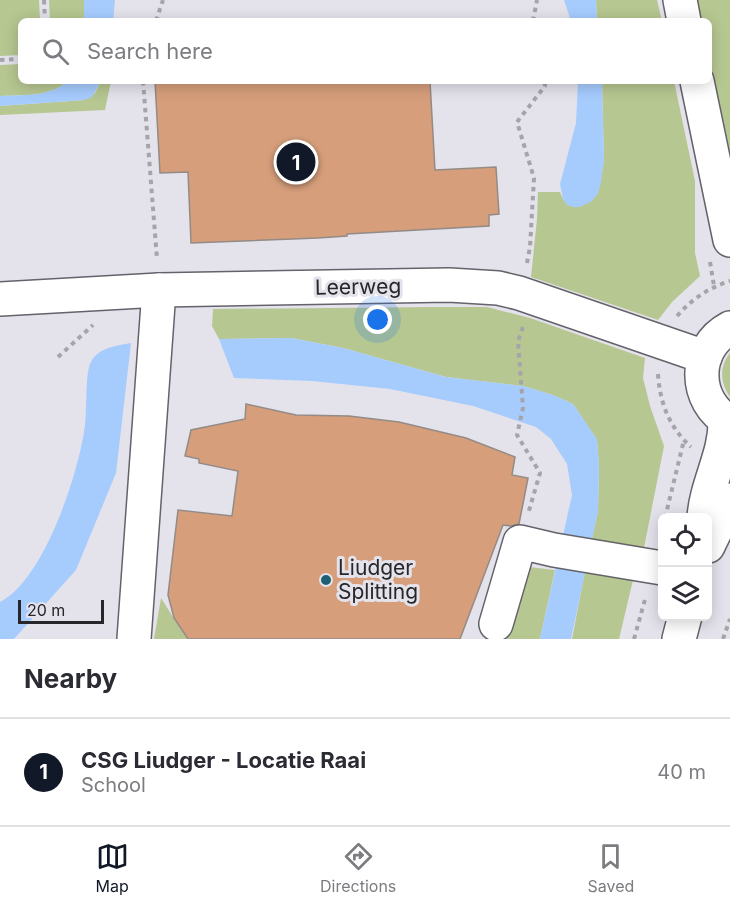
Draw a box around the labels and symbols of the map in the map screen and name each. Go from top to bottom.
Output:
pin: 1 [276,140,316,184]
street label: Leerweg [315,273,401,300]
your location [363,305,392,334]
place label: Liudger Splitting [338,555,418,604]
marker: Liudger Splitting [319,573,333,587]
scale bar [18,597,104,624]

